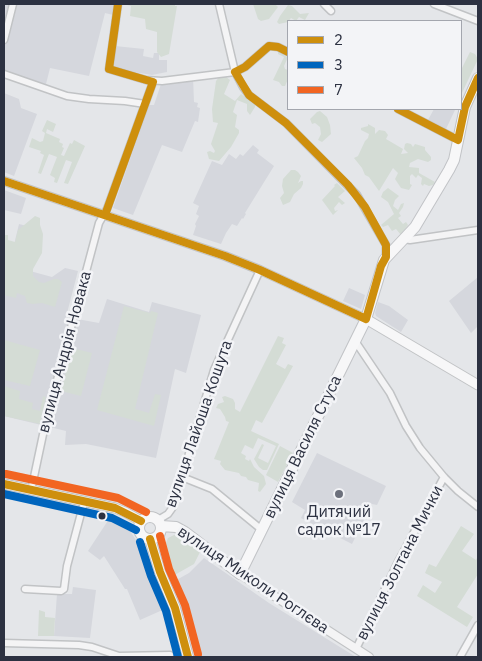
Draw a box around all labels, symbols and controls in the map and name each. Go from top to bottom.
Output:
legend [287,20,462,110]
text: 2 [334,30,343,49]
text: 3 [334,55,343,74]
text: 7 [334,80,343,99]
street label: вулиця Андрія Новака [34,269,96,435]
street label: вулиця Лайоша Кошута [161,338,237,510]
street label: вулиця Василя Стуса [260,372,346,522]
street label: вулиця Золтана Мички [353,482,447,644]
marker: Дитячий садок №17 [333,488,345,500]
place label: Дитячий садок №17 [297,502,381,540]
unlabelled marker [97,511,107,521]
street label: вулиця Миколи Роглєва [174,522,332,638]

